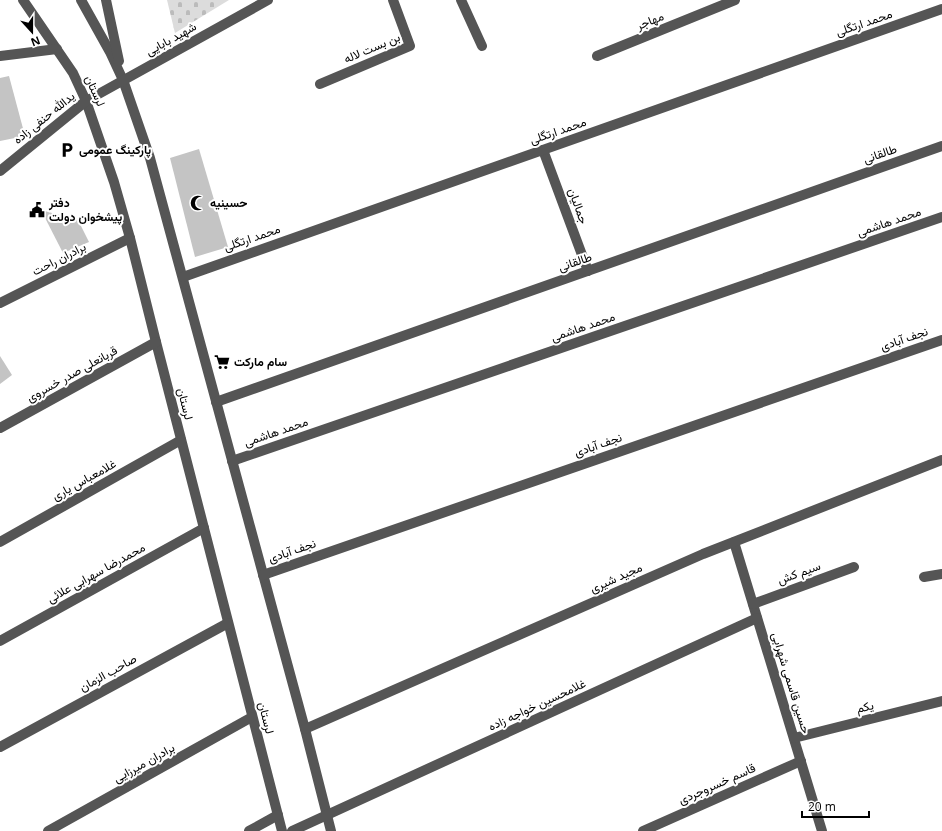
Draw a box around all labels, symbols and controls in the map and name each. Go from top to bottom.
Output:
street label: محمد ارتگلی [833,5,894,40]
street label: مهاجر [633,7,666,34]
north arrow [12,12,52,52]
street label: شهید بابایی [142,18,199,60]
street label: بن بست لاله [341,28,403,67]
text: N [29,33,43,50]
street label: لرستان [81,73,110,109]
street label: یدالله حنفی زاده [9,87,78,148]
street label: محمد ارتگلی [527,113,588,148]
street label: طالقانی [861,140,899,167]
parking icon: پارکینگ عمومی [58,141,76,159]
place label: پارکینگ عمومی [79,141,151,158]
street label: جمالیان [564,185,593,226]
place label: دفتر پیشخوان دولت [48,194,122,225]
mosque icon: حسینیه [189,194,207,212]
place label: حسینیه [210,194,247,211]
public building icon: دفتر پیشخوان دولت [28,201,46,219]
street label: محمد هاشمی [855,203,923,240]
street label: محمد ارتگلی [221,220,282,255]
street label: برادران راحت [29,238,89,279]
street label: طالقانی [556,248,594,275]
street label: محمد هاشمی [549,308,617,345]
street label: نجف آبادی [878,322,930,355]
street label: قربانعلی صدر خسروی [23,342,120,406]
supermarket icon: سام مارکت [213,353,231,371]
place label: سام مارکت [234,353,288,370]
street label: لرستان [173,386,198,422]
street label: محمد هاشمی [242,413,310,450]
street label: نجف آبادی [572,428,624,461]
street label: غلامعباس یاری [49,455,119,504]
street label: نجف آبادی [266,534,318,567]
street label: محمدرضا سهرابی علائی [44,538,148,607]
street label: سیم کش [775,557,823,588]
street label: مجید شیری [587,558,645,597]
street label: حسین قاسمی شهرابی [768,630,815,736]
street label: صاحب الزمان [76,650,139,695]
street label: غلامحسین خواجه زاده [485,675,588,735]
street label: یکم [854,696,876,717]
street label: لرستان [254,700,279,736]
street label: برادران میرزایی [110,739,178,786]
street label: قاسم خسروجردی [676,759,758,808]
scale bar [802,793,869,819]
text: 20 m [808,798,836,815]

